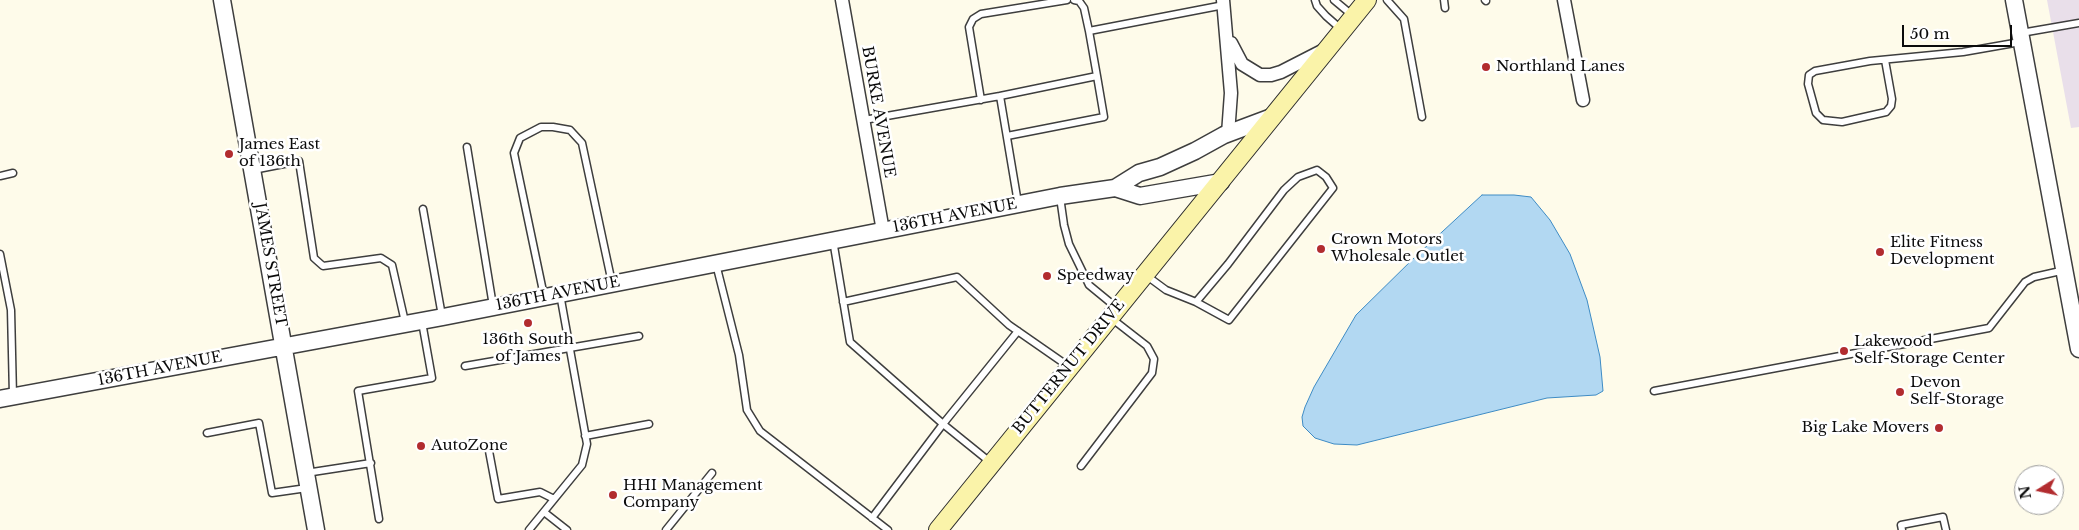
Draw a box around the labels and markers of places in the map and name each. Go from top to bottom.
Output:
place label: Northland Lanes [1496,58,1625,76]
marker: Northland Lanes [1480,61,1492,73]
place label: James East of 136th [239,136,320,171]
marker: James East of 136th [223,148,235,160]
place label: Crown Motors Wholesale Outlet [1331,231,1464,266]
place label: Elite Fitness Development [1890,234,1995,269]
marker: Crown Motors Wholesale Outlet [1315,243,1327,255]
marker: Elite Fitness Development [1874,246,1886,258]
place label: Speedway [1057,267,1134,285]
marker: Speedway [1041,270,1053,282]
marker: 136th South of James [522,317,534,329]
place label: 136th South of James [482,331,574,366]
place label: Lakewood Self-Storage Center [1854,333,2005,368]
marker: Lakewood Self-Storage Center [1838,345,1850,357]
place label: Devon Self-Storage [1910,374,2004,409]
marker: Devon Self-Storage [1894,386,1906,398]
place label: Big Lake Movers [1801,419,1929,437]
marker: Big Lake Movers [1933,422,1945,434]
place label: AutoZone [431,437,508,455]
marker: AutoZone [415,440,427,452]
place label: HHI Management Company [623,477,763,512]
marker: HHI Management Company [607,489,619,501]

